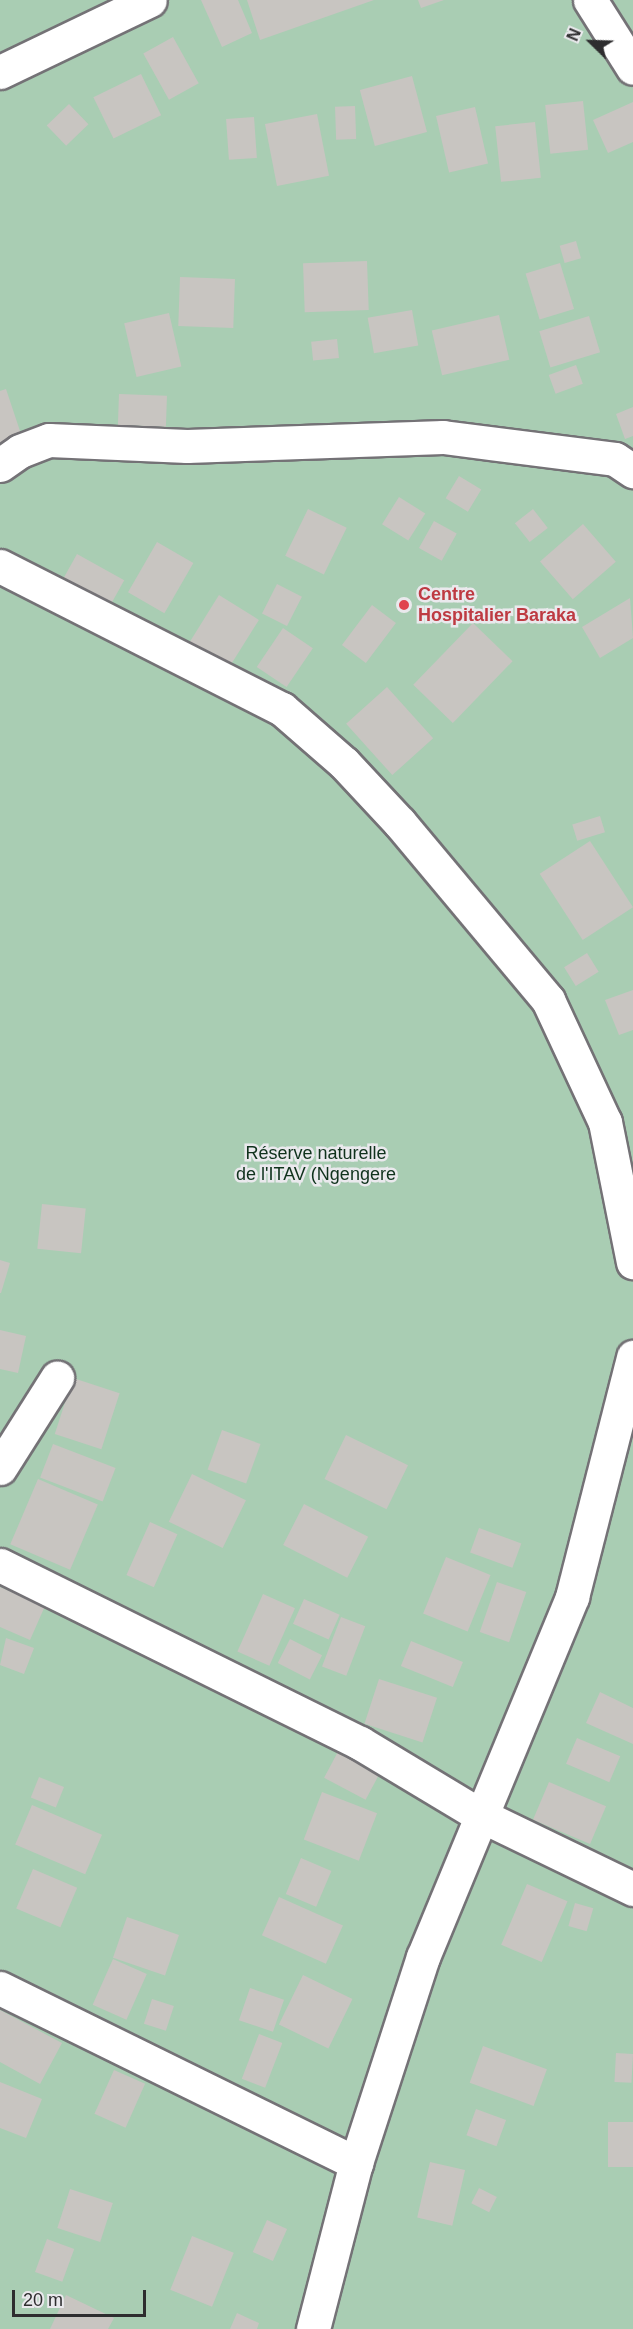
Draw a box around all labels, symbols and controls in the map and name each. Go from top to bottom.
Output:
north arrow [561,12,621,72]
text: N [564,26,584,43]
place label: Centre Hospitalier Baraka [418,584,576,626]
marker: Centre Hospitalier Baraka [395,596,413,614]
park label: Réserve naturelle de l'ITAV (Ngengere [236,1143,396,1186]
scale bar [15,2278,148,2316]
text: 20 m [23,2290,63,2310]

